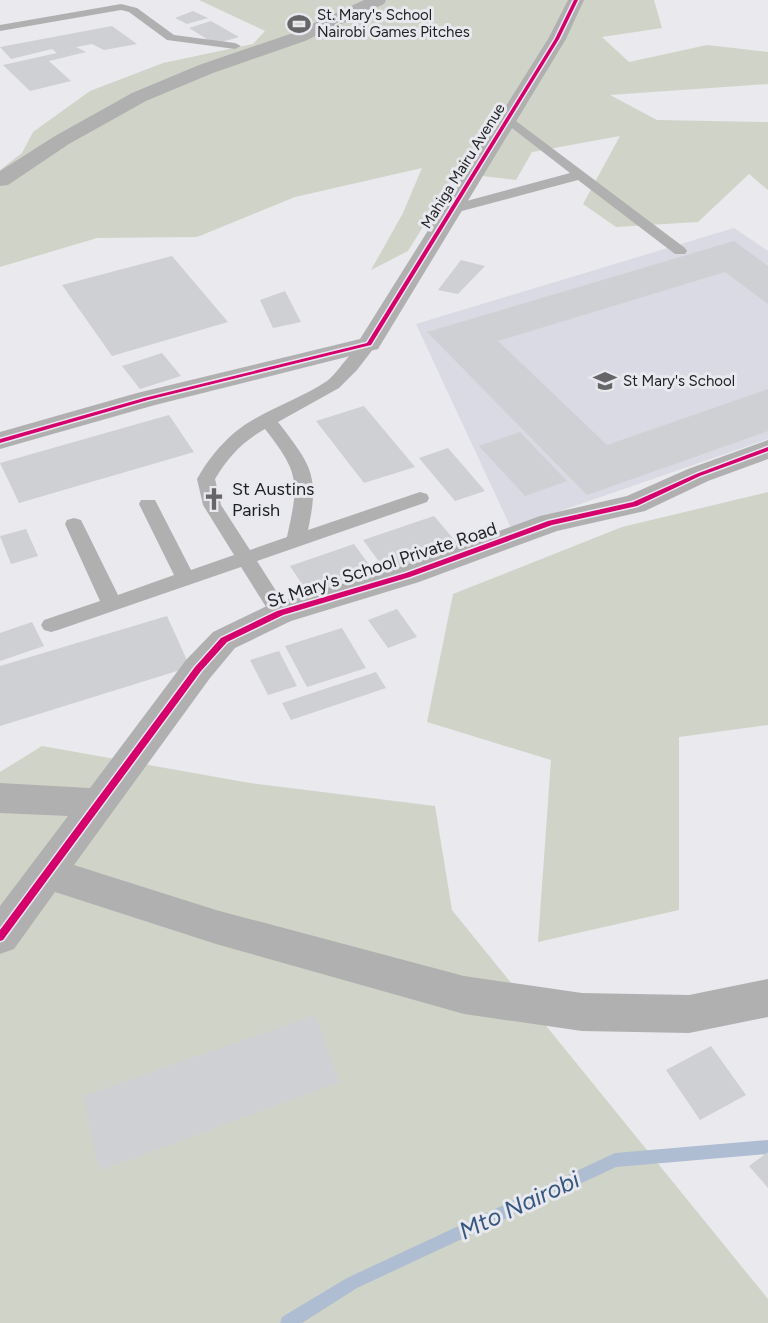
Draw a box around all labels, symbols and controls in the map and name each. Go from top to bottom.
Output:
place label: St. Mary's School Nairobi Games Pitches [317,6,470,41]
sports icon: St. Mary's School Nairobi Games Pitches [286,11,312,37]
street label: Mahiga Mairu Avenue [417,100,509,232]
school or university icon: St Mary's School [592,368,618,394]
place label: St Mary's School [623,372,735,390]
place label: St Austins Parish [232,478,314,521]
church icon: St Austins Parish [201,486,227,512]
street label: St Mary's School Private Road [264,517,500,613]
water label: Mto Nairobi [454,1164,584,1245]

